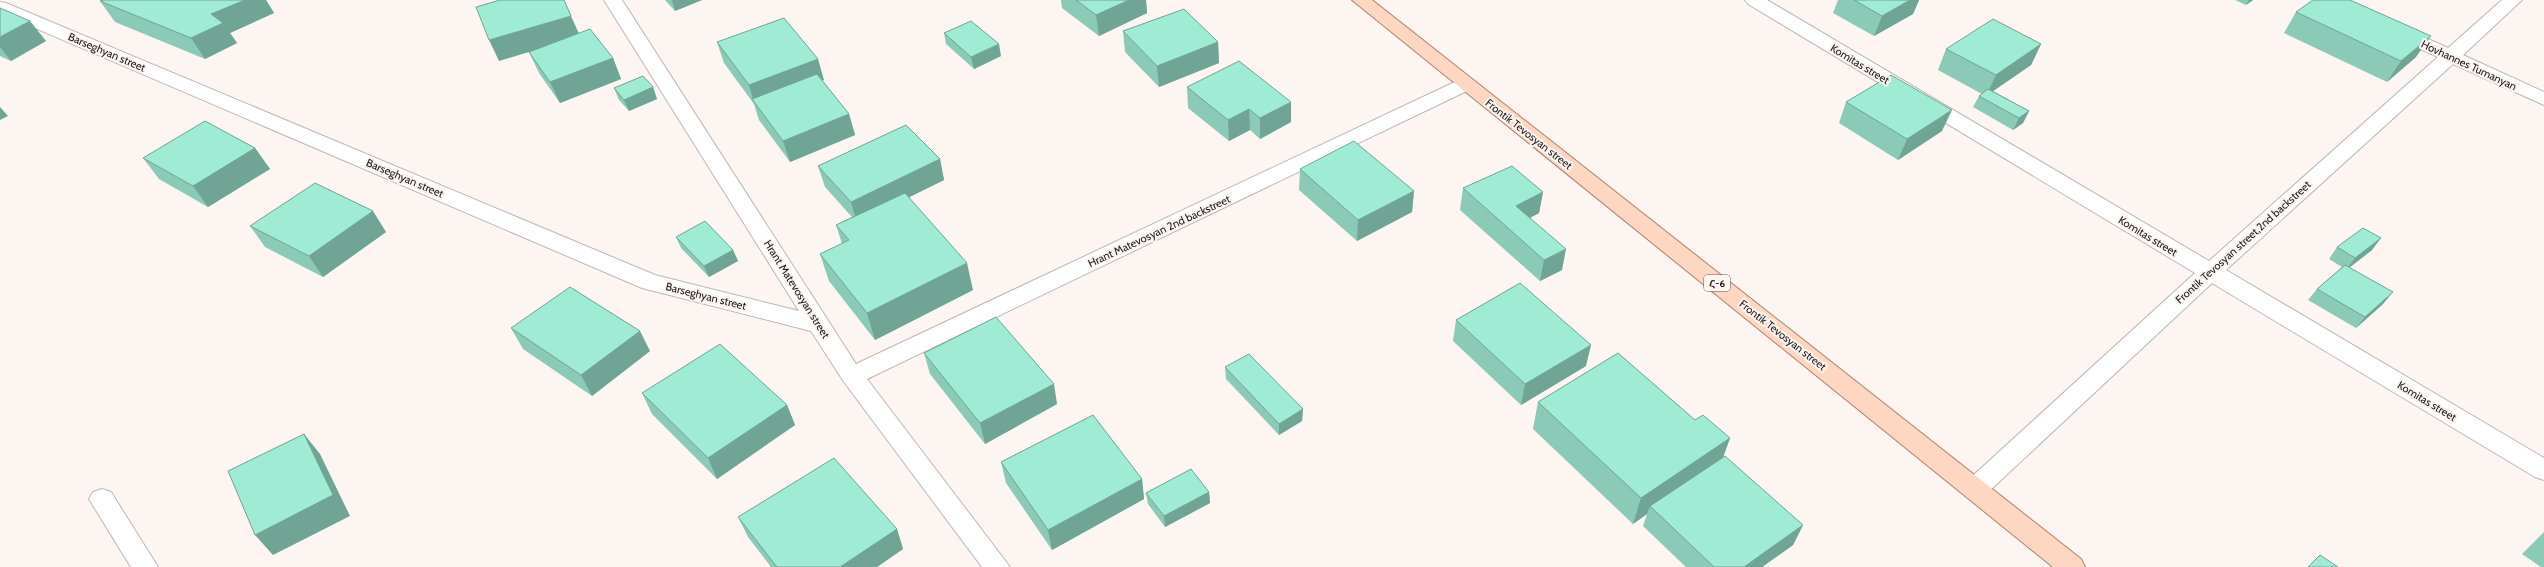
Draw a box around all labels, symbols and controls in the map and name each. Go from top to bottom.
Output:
street label: Barseghyan street [66,29,148,75]
street label: Hovhannes Tumanyan [2419,37,2519,93]
street label: Komitas street [1828,41,1892,87]
street label: Frontik Tevosyan street [1483,96,1576,173]
street label: Barseghyan street [364,155,446,201]
street label: Frontik Tevosyan street,2nd backstreet [2172,177,2314,307]
street label: Hrant Matevosyan 2nd backstreet [1086,192,1233,270]
street label: Komitas street [2116,213,2180,259]
street label: Hrant Matevosyan street [761,237,833,341]
road number: Հ-6 [1704,275,1730,291]
street label: Barseghyan street [664,279,748,313]
street label: Frontik Tevosyan street [1737,297,1830,374]
street label: Komitas street [2395,378,2459,424]

